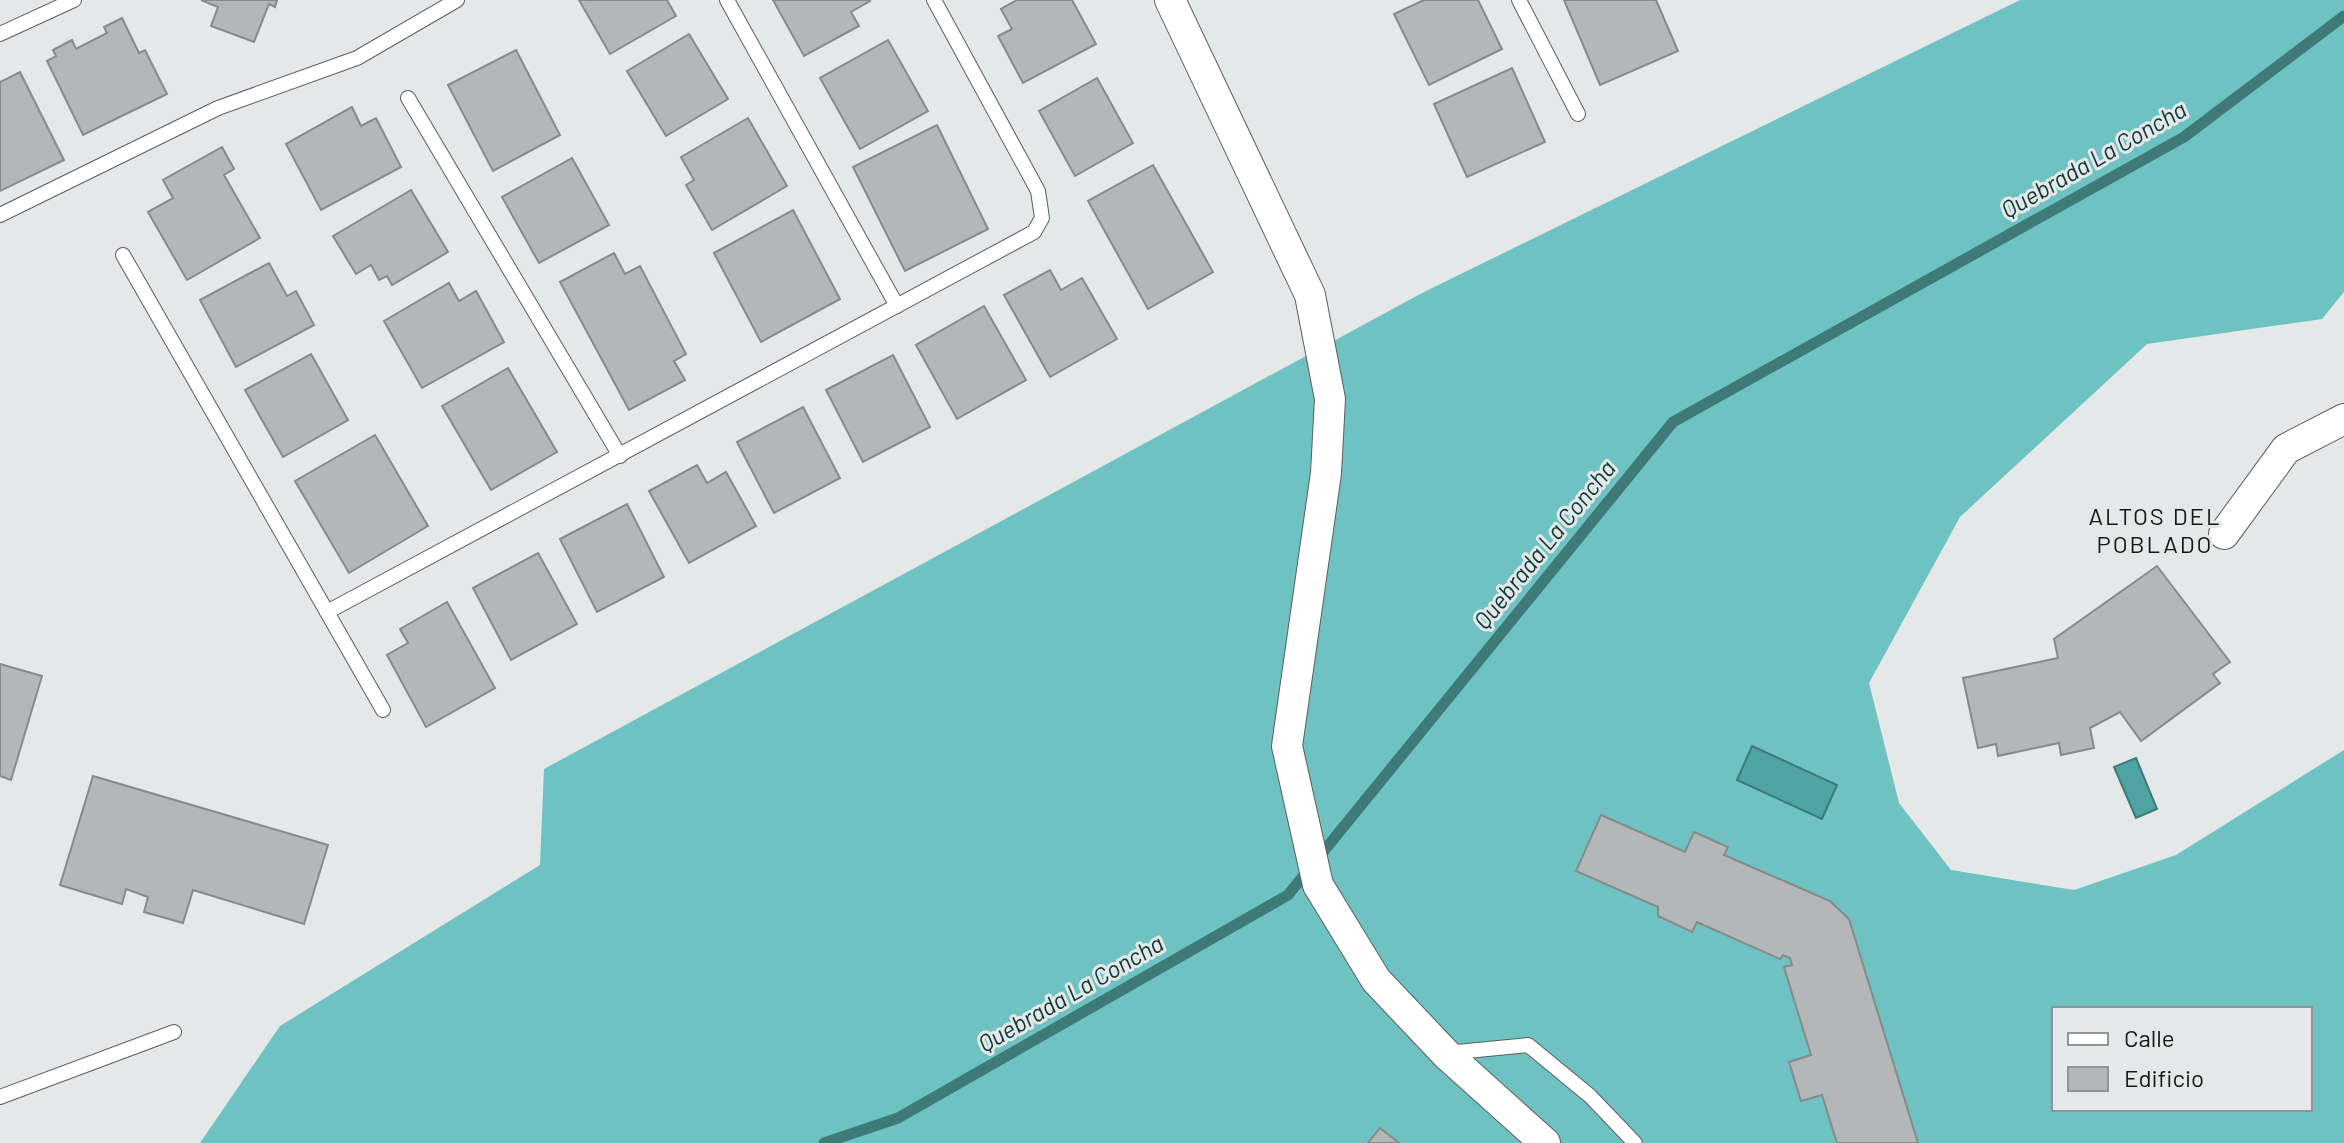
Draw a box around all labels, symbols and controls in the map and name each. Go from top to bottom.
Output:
water label: Quebrada La Concha [1995,94,2191,224]
water label: Quebrada La Concha [1467,454,1621,634]
district label: ALTOS DEL POBLADO [2088,501,2222,558]
water label: Quebrada La Concha [972,928,1168,1058]
legend [2052,1007,2312,1111]
text: Calle [2124,1023,2175,1052]
text: Edificio [2124,1063,2204,1092]

